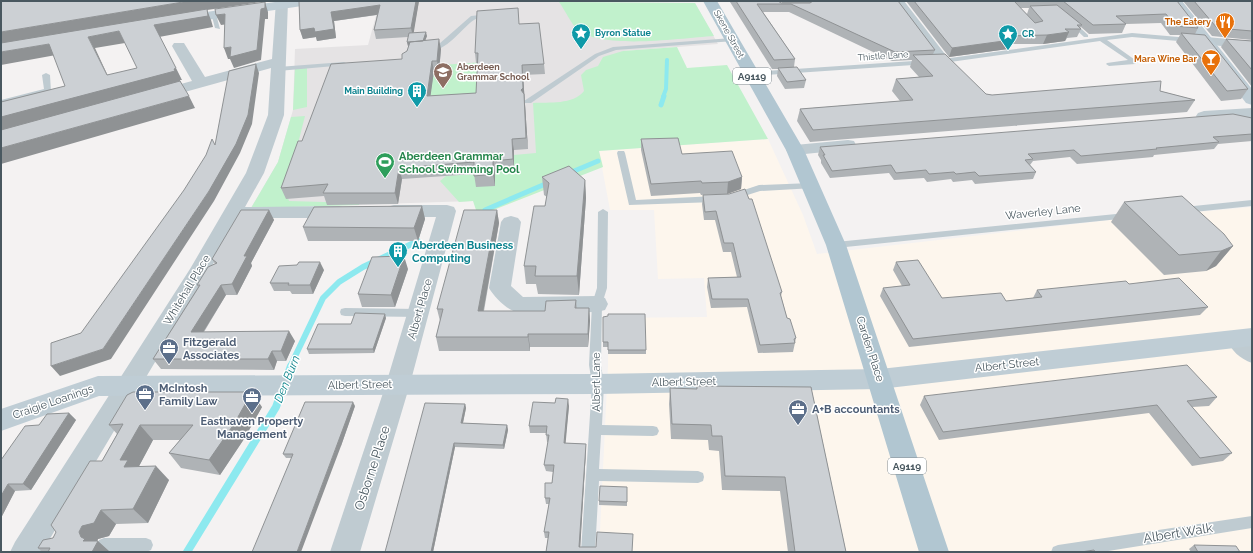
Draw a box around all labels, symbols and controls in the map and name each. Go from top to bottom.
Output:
street label: Skene Street [712,8,746,60]
restaurant icon: The Eatery [1214,11,1236,39]
place label: The Eatery [1165,17,1211,27]
place icon: Byron Statue [570,22,592,50]
place icon: CR [997,23,1019,51]
place label: Byron Statue [595,28,651,38]
place label: CR [1022,29,1034,39]
bar icon: Mara Wine Bar [1200,48,1222,76]
street label: Thistle Lane [857,49,909,63]
place label: Mara Wine Bar [1134,54,1198,64]
school or university icon: Aberdeen Grammar School [432,61,454,89]
place label: Aberdeen Grammar School [457,62,529,82]
road number: A9119 [733,68,771,84]
building icon: Main Building [406,80,428,108]
place label: Main Building [344,86,403,96]
place label: Aberdeen Grammar School Swimming Pool [399,150,520,176]
sports icon: Aberdeen Grammar School Swimming Pool [374,151,396,179]
street label: Waverley Lane [1005,202,1082,222]
place label: Aberdeen Business Computing [412,239,514,265]
building icon: Aberdeen Business Computing [387,240,409,268]
street label: Whitehall Place [161,252,213,327]
street label: Albert Place [405,277,435,341]
street label: Carden Place [853,315,887,384]
place label: Fitzgerald Associates [183,336,240,362]
office icon: Fitzgerald Associates [158,337,180,365]
street label: Albert Lane [590,352,603,412]
water label: Den Burn [271,353,303,405]
street label: Albert Street [974,355,1040,375]
street label: Albert Street [652,375,717,389]
street label: Albert Street [328,378,393,392]
street label: Craigie Loanings [11,382,95,422]
place label: McIntosh Family Law [159,382,218,408]
office icon: McIntosh Family Law [134,383,156,411]
office icon: Easthaven Property Management [241,386,263,414]
office icon: A+B accountants [787,398,809,426]
place label: A+B accountants [812,403,900,416]
place label: Easthaven Property Management [201,415,303,441]
street label: Osborne Place [351,423,393,512]
road number: A9119 [888,458,926,474]
street label: Albert Walk [1142,520,1214,546]

